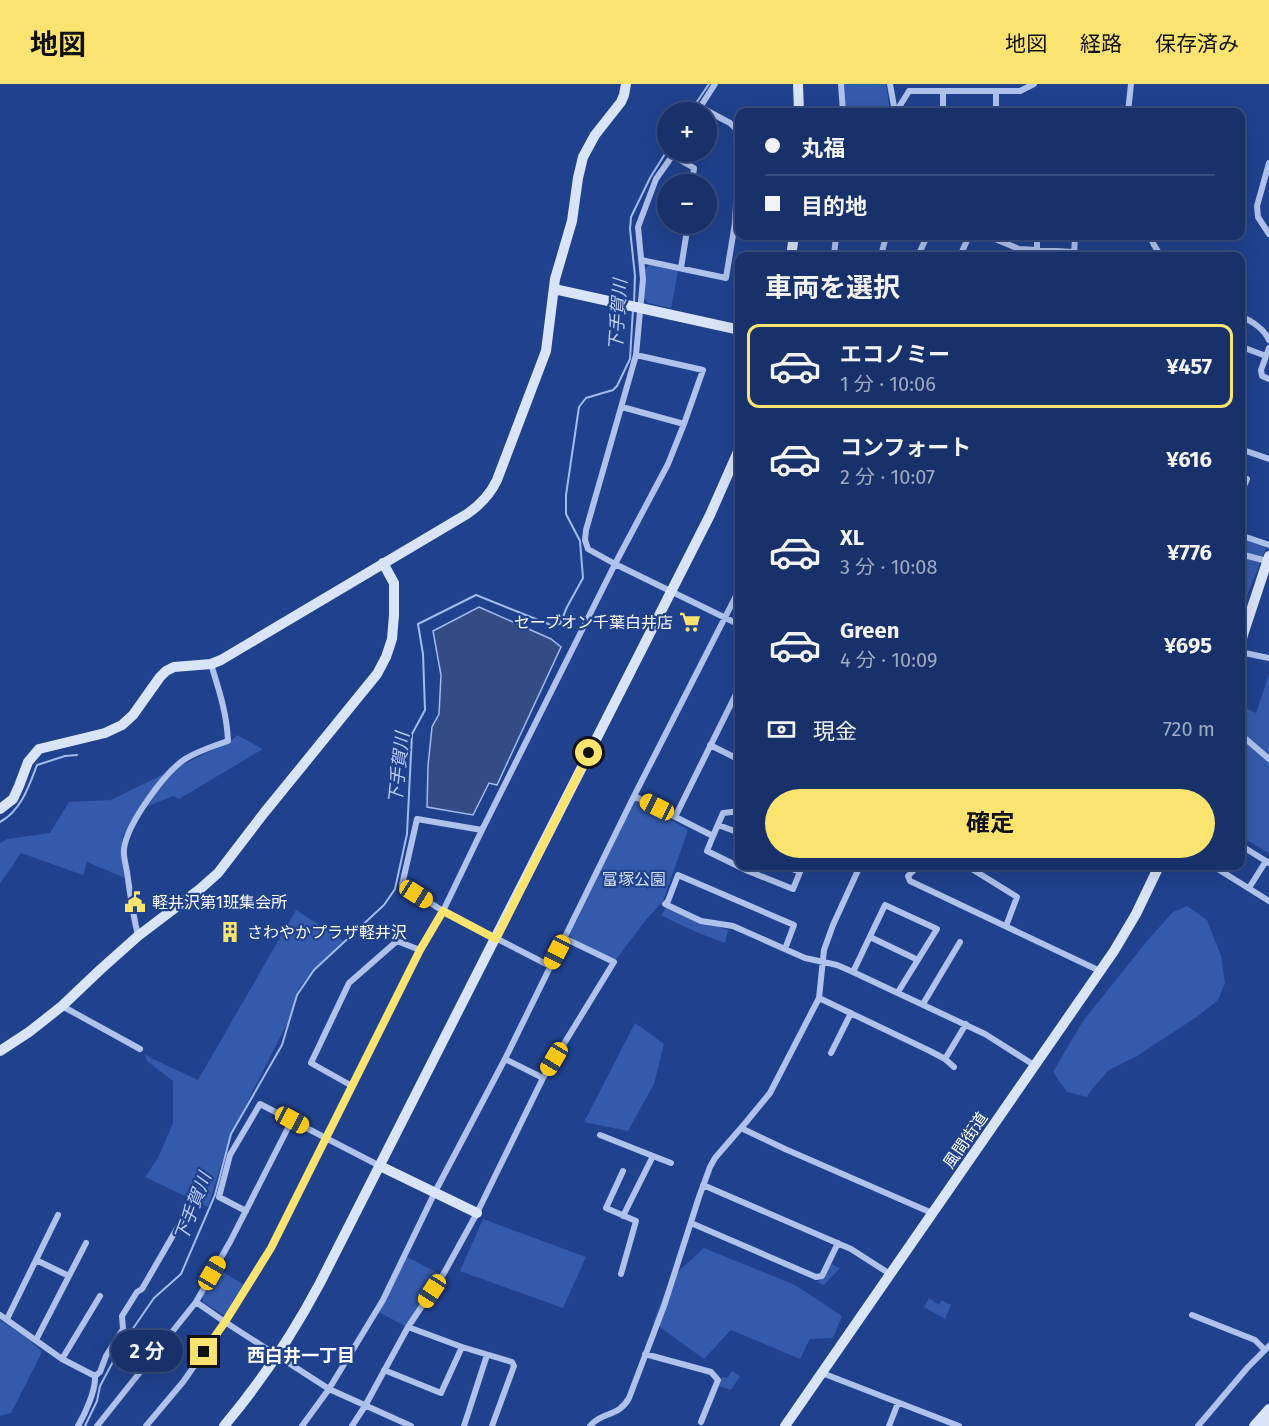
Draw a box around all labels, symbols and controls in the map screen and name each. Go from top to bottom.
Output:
text: 地図 [30,28,86,61]
text: 地図 [1005,31,1047,57]
text: 経路 [1080,31,1122,57]
text: 保存済み [1155,31,1239,57]
map controls [657,102,717,234]
button: + [657,102,717,162]
text: 丸福 [801,135,845,162]
button: − [657,174,717,234]
text: 目的地 [801,193,867,220]
text: 車両を選択 [765,272,900,304]
water label: 下手賀川 [605,276,632,352]
icon: car [768,339,822,393]
text: エコノミー [840,341,950,368]
text: ¥457 [1166,353,1212,380]
text: 1 分 · 10:06 [840,372,936,396]
icon: car [768,432,822,486]
text: コンフォート [840,434,971,461]
text: ¥616 [1166,446,1212,473]
text: 2 分 · 10:07 [840,465,935,489]
text: XL [840,524,864,551]
icon: car [768,525,822,579]
text: ¥776 [1167,539,1212,566]
text: 3 分 · 10:08 [840,555,937,579]
supermarket icon: セーブオン千葉白井店 [678,610,702,634]
place label: セーブオン千葉白井店 [514,613,673,632]
text: Green [840,617,899,644]
icon: car [768,618,822,672]
text: ¥695 [1164,632,1212,659]
text: 4 分 · 10:09 [840,648,937,672]
icon: cash [765,713,798,746]
text: 720 m [1163,717,1215,741]
text: 現金 [813,718,857,745]
water label: 下手賀川 [384,729,414,805]
route start [575,739,602,766]
button: 確定 [765,789,1215,858]
car [637,791,677,823]
park label: 富塚公園 [602,870,666,889]
car [396,877,436,911]
public building icon: 軽井沢第1班集会所 [123,890,147,914]
place label: 軽井沢第1班集会所 [152,893,287,912]
building icon: さわやかプラザ軽井沢 [218,920,242,944]
place label: さわやかプラザ軽井沢 [247,923,407,942]
car [541,932,573,972]
car [537,1039,571,1079]
car [272,1104,312,1136]
street label: 風間街道 [939,1109,992,1172]
water label: 下手賀川 [170,1168,217,1245]
car [195,1253,229,1293]
car [415,1271,449,1311]
callout: 2 分 [111,1331,183,1373]
route end [190,1338,217,1365]
text: 2 分 [129,1339,165,1363]
district label: 西白井一丁目 [247,1345,355,1367]

